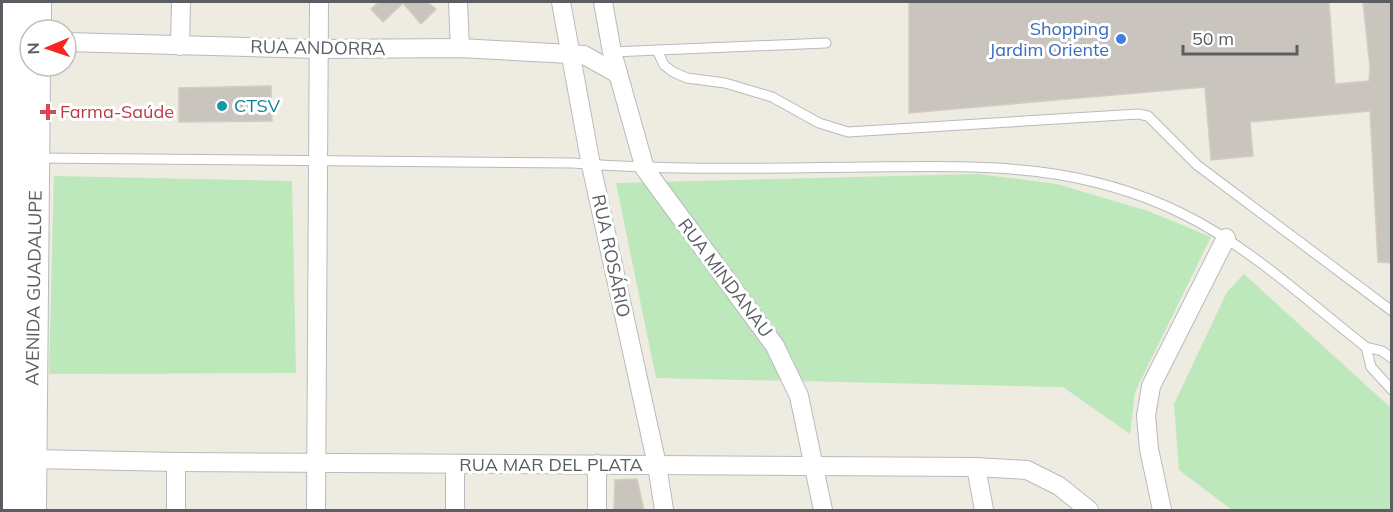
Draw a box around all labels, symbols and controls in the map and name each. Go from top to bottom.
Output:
place label: Shopping Jardim Oriente [989,17,1109,61]
north arrow [18,18,78,78]
scale bar [1183,18,1297,56]
text: 50 m [1192,27,1234,50]
marker: Shopping Jardim Oriente [1114,32,1128,46]
street label: RUA ANDORRA [250,35,386,60]
text: N [23,42,43,55]
place label: CTSV [234,94,281,117]
marker: CTSV [215,99,229,113]
place label: Farma-Saúde [60,100,174,123]
marker: Farma-Saúde [41,105,55,119]
street label: AVENIDA GUADALUPE [20,190,47,386]
street label: RUA ROSÁRIO [587,192,636,319]
street label: RUA MINDANAU [673,214,778,342]
street label: RUA MAR DEL PLATA [459,453,643,476]

